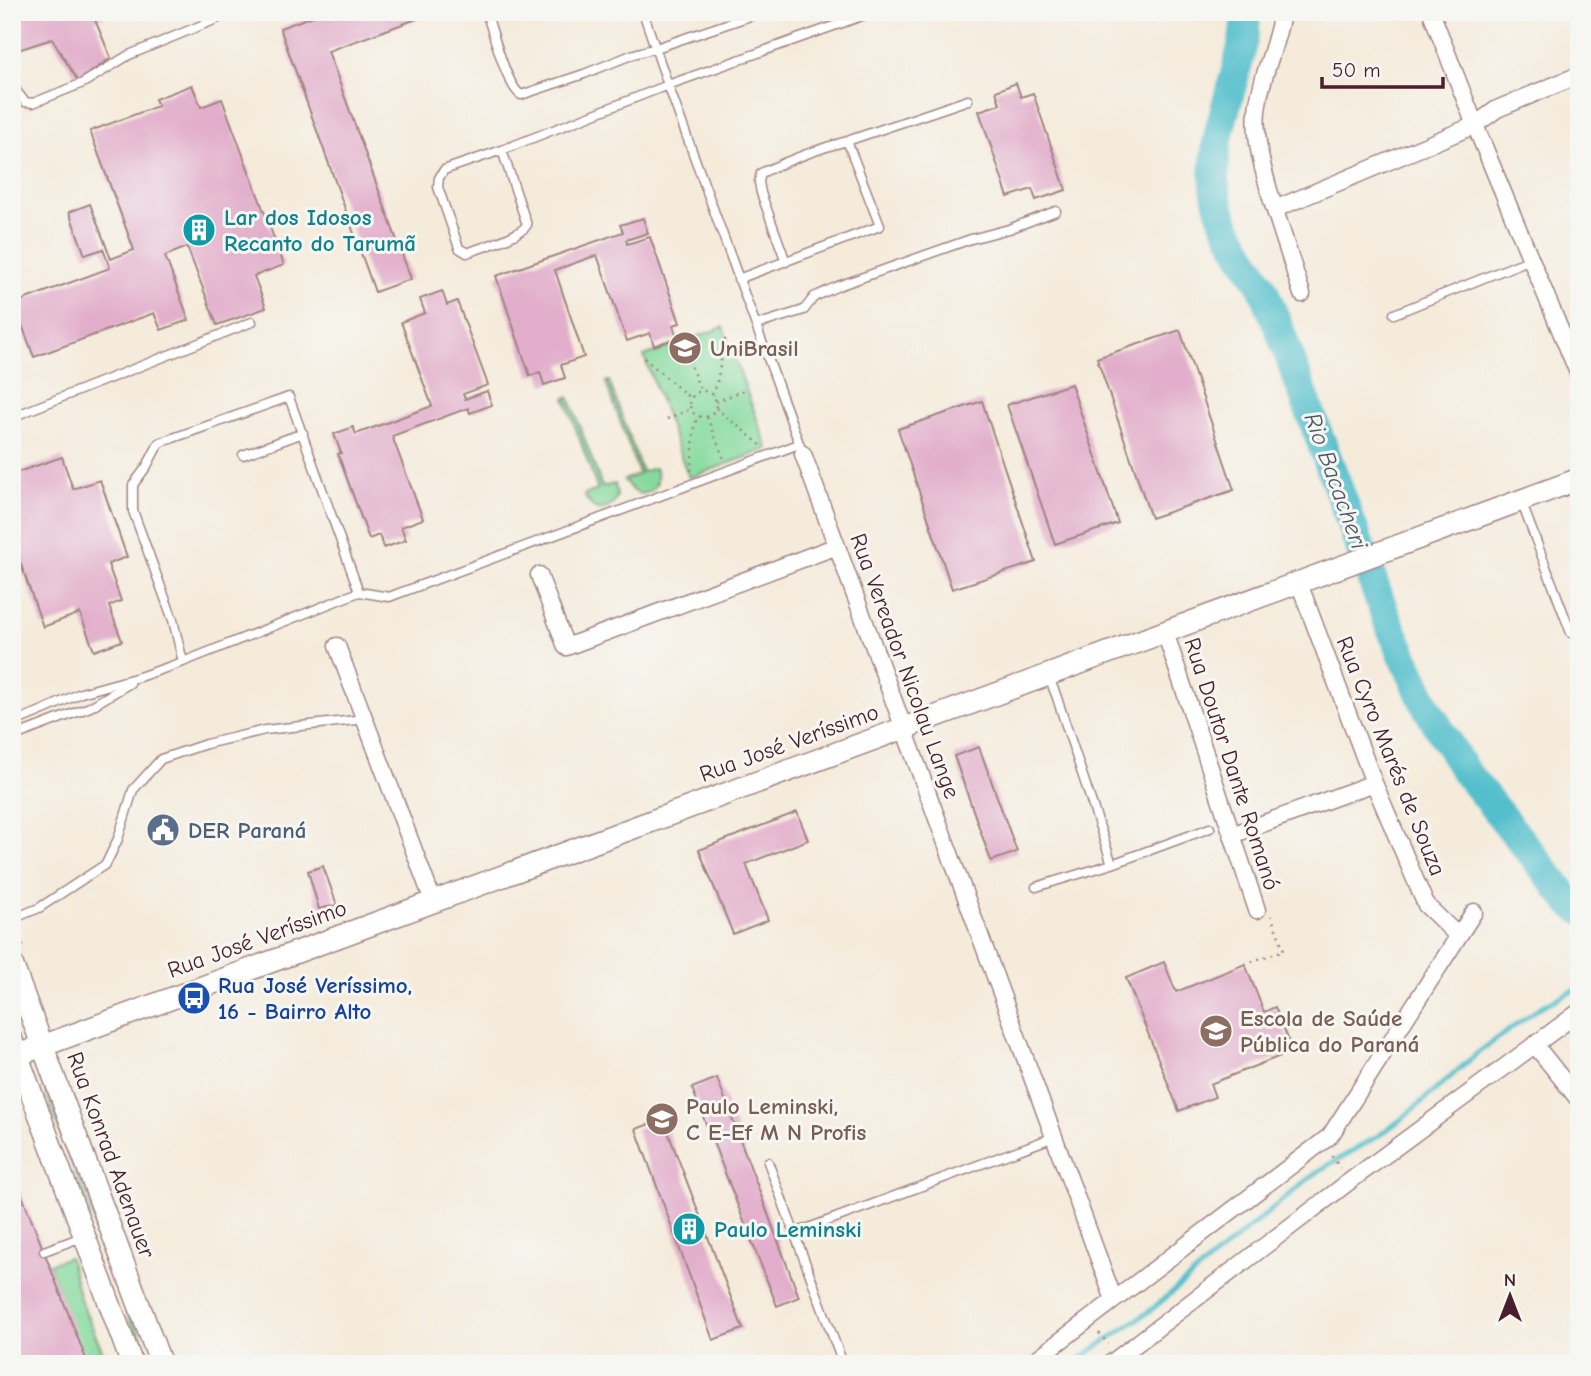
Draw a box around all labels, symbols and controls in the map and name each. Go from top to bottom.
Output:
scale bar [1322,46,1442,90]
text: 50 m [1332,58,1381,82]
place label: Lar dos Idosos Recanto do Tarumã [224,204,416,257]
building icon: Lar dos Idosos Recanto do Tarumã [180,211,218,249]
school or university icon: UniBrasil [666,329,704,367]
place label: UniBrasil [710,335,799,362]
water label: Rio Bacacheri [1298,409,1374,554]
street label: Rua Vereador Nicolau Lange [844,530,966,802]
street label: Rua Cyro Marés de Souza [1331,632,1451,880]
street label: Rua Doutor Dante Romanó [1178,634,1286,894]
street label: Rua José Veríssimo [696,698,882,788]
public building icon: DER Paraná [144,811,182,849]
place label: DER Paraná [188,817,306,844]
street label: Rua José Veríssimo [164,894,350,984]
place label: Rua José Veríssimo, 16 - Bairro Alto [218,972,412,1025]
bus stop icon: Rua José Veríssimo, 16 - Bairro Alto [175,979,213,1017]
place label: Escola de Saúde Pública do Paraná [1240,1005,1419,1058]
school or university icon: Escola de Saúde Pública do Paraná [1197,1012,1235,1050]
street label: Rua Konrad Adenauer [61,1048,161,1263]
place label: Paulo Leminski, C E-Ef M N Profis [686,1093,867,1146]
school or university icon: Paulo Leminski, C E-Ef M N Profis [643,1100,681,1138]
building icon: Paulo Leminski [670,1210,708,1248]
place label: Paulo Leminski [714,1216,862,1243]
north arrow [1476,1260,1546,1330]
text: N [1504,1269,1516,1291]

